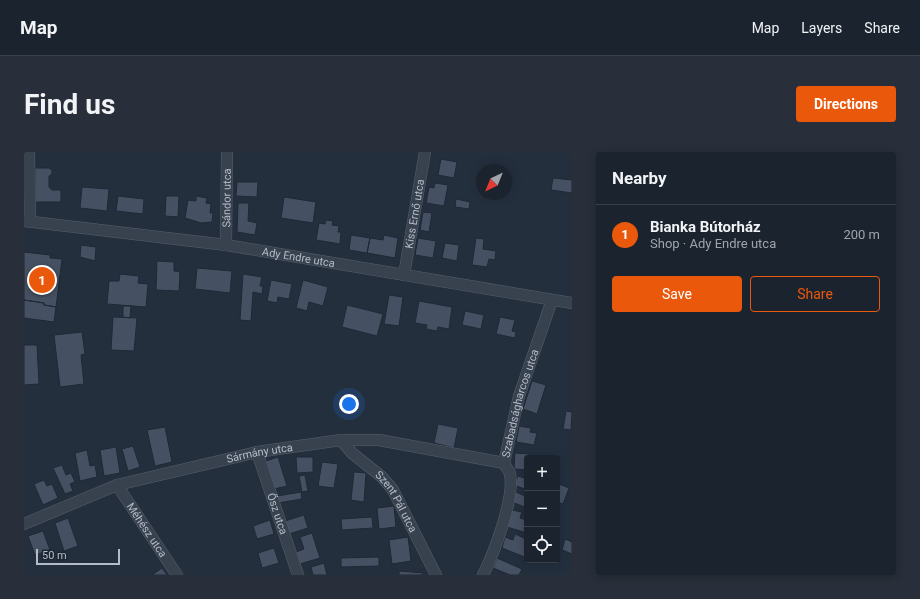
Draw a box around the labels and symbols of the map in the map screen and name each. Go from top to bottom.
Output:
north arrow [476,164,512,200]
street label: Sándor utca [220,168,234,228]
street label: Kiss Ernő utca [403,178,427,250]
street label: Ady Endre utca [261,245,336,270]
pin: 1 [29,265,55,295]
street label: Szabadságharcos utca [499,348,542,459]
your location [339,394,359,414]
street label: Sármány utca [225,441,294,466]
street label: Szent Pál utca [373,468,419,535]
street label: Ősz utca [264,491,290,536]
street label: Méhész utca [124,501,169,560]
scale bar [36,547,120,566]

